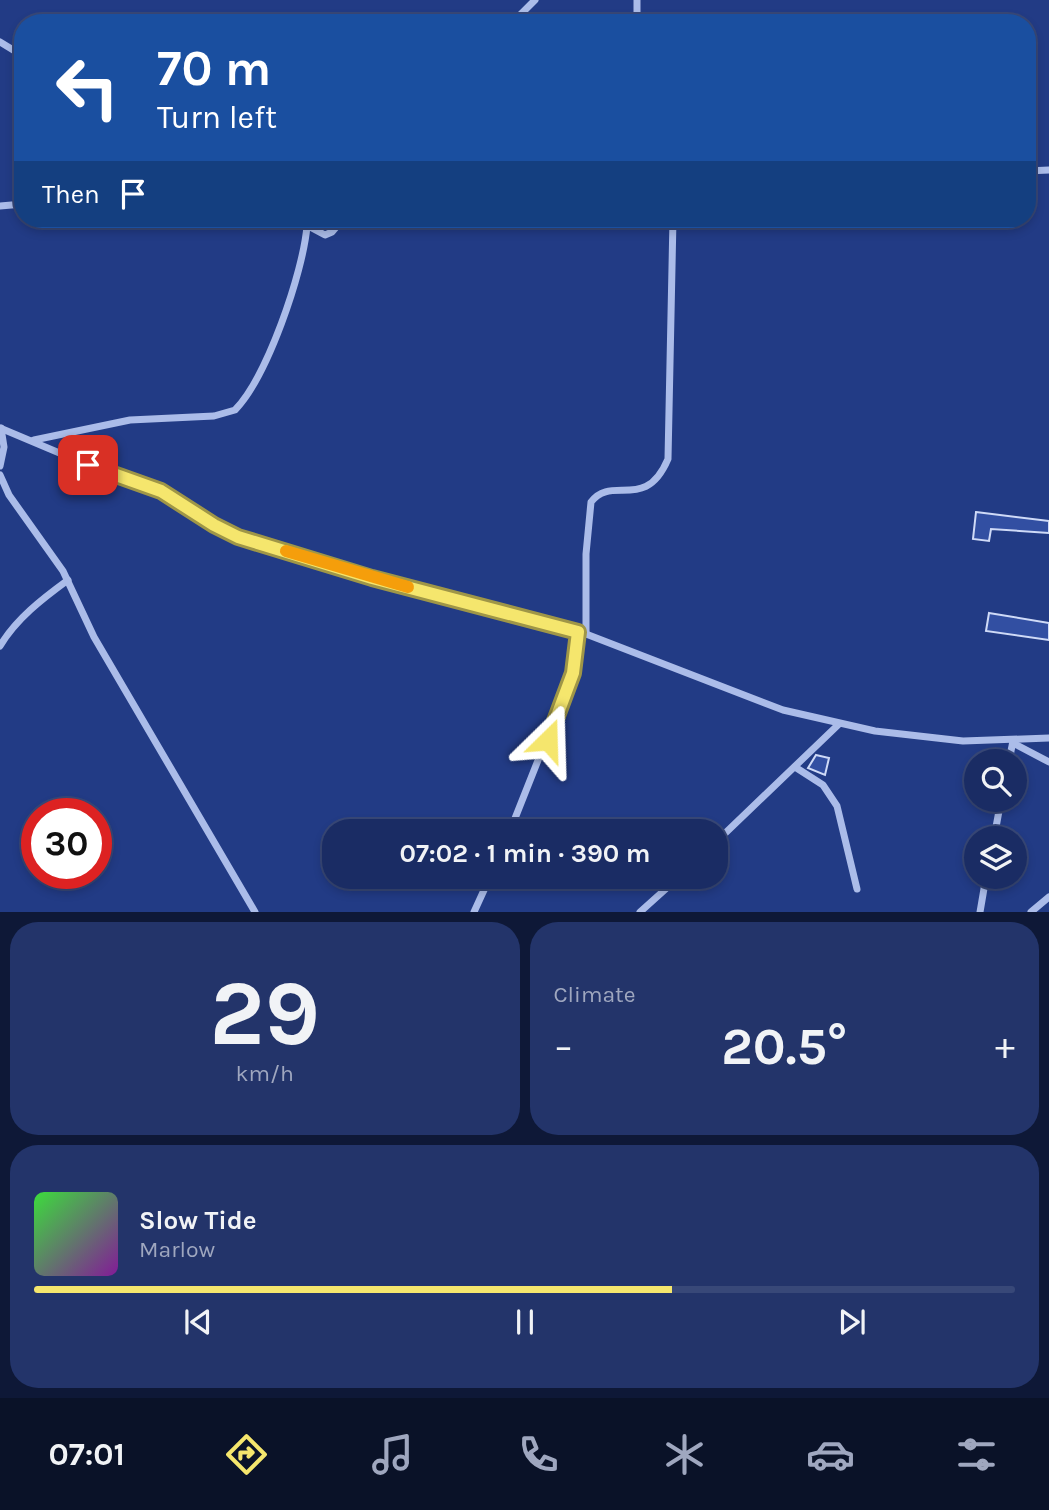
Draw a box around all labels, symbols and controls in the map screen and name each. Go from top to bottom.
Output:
text: 70 m [157,40,271,97]
icon: left [42,42,133,133]
text: Turn left [157,99,277,136]
icon: arrive [114,175,152,213]
text: Then [42,179,100,210]
pin [58,435,118,495]
icon: arrive [69,446,107,484]
position arrow [511,703,585,777]
map controls [964,749,1027,889]
button: search [964,749,1027,812]
speed limit sign: 30 [21,798,112,889]
button: layers [964,826,1027,889]
text: 07:02 · 1 min · 390 m [399,838,651,869]
text: 29 [209,961,320,1067]
text: Climate [554,981,636,1008]
text: 20.5° [721,1016,847,1077]
text: − [554,1024,573,1069]
text: + [995,1024,1015,1069]
text: km/h [236,1060,294,1087]
text: Slow Tide [139,1205,257,1236]
text: Marlow [139,1236,215,1263]
icon: previous [179,1303,217,1341]
icon: pause [506,1303,544,1341]
icon: next [833,1303,871,1341]
icon: directions [222,1430,271,1479]
icon: music [368,1430,417,1479]
icon: phone [514,1430,563,1479]
icon: climate [660,1430,709,1479]
icon: car [806,1430,855,1479]
icon: filters [952,1430,1001,1479]
text: 07:01 [48,1436,125,1473]

